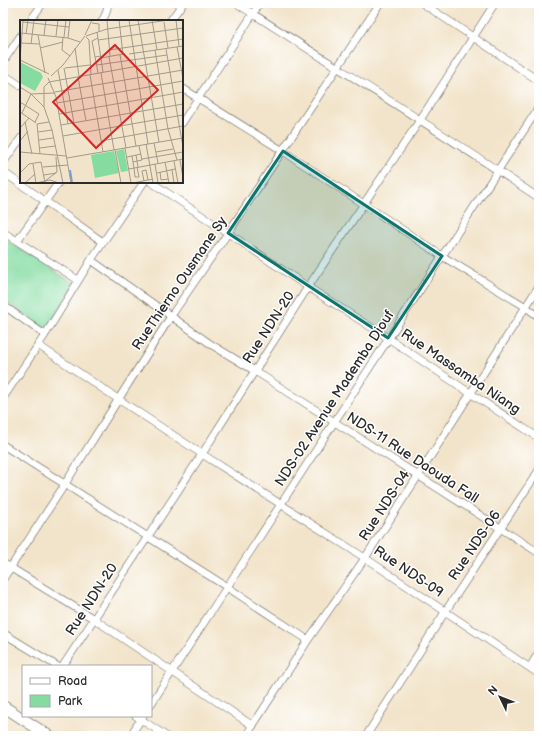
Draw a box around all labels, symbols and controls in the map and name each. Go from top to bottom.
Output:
inset map [20,20,183,183]
street label: RueThierno Ousmane Sy [128,213,231,353]
street label: Rue NDN-20 [239,288,298,367]
street label: NDS-02 Avenue Mademba Diouf [271,307,398,489]
street label: Rue Massamba Niang [398,325,524,418]
street label: NDS-11 Rue Daouda Fall [343,408,482,507]
street label: Rue NDS-04 [355,466,414,544]
street label: Rue NDS-06 [445,507,504,584]
street label: Rue NDS-09 [371,542,447,601]
street label: Rue NDN-20 [62,560,121,639]
legend [22,665,152,717]
text: Road [58,674,87,689]
north arrow [480,677,520,717]
text: N [485,683,501,698]
text: Park [58,694,82,709]

